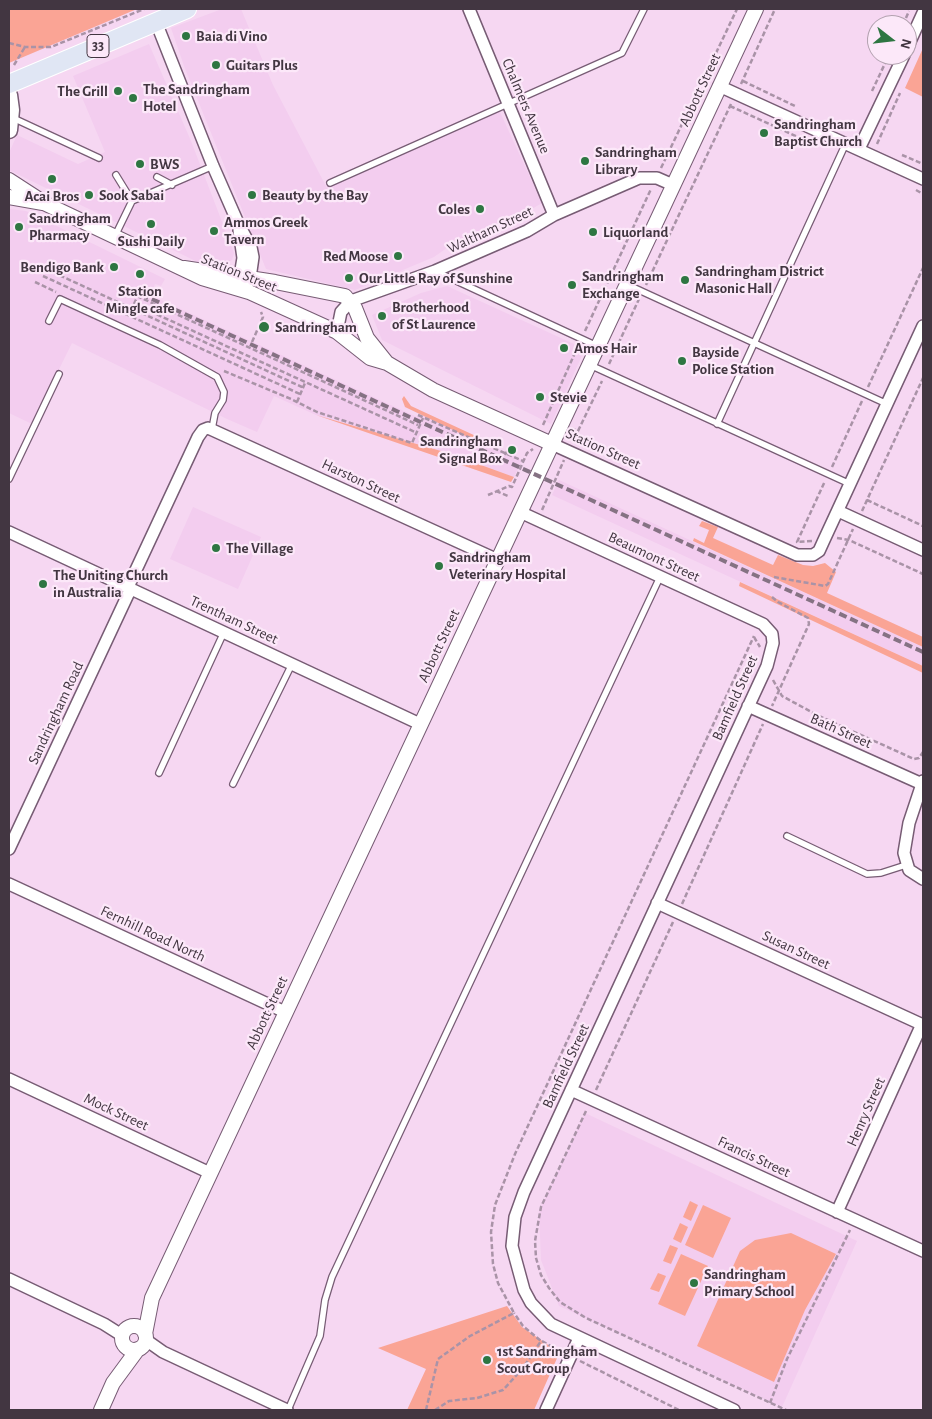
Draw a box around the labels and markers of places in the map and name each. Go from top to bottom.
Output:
place label: Baia di Vino [196,27,267,45]
marker: Baia di Vino [180,30,192,42]
place label: Guitars Plus [226,56,298,74]
marker: Guitars Plus [210,59,222,71]
place label: The Sandringham Hotel [143,80,250,115]
place label: The Grill [57,82,108,100]
marker: The Grill [112,85,124,97]
marker: The Sandringham Hotel [127,92,139,104]
place label: Sandringham Baptist Church [774,115,862,150]
marker: Sandringham Baptist Church [758,127,770,139]
place label: Sandringham Library [595,143,677,178]
place label: BWS [150,155,179,173]
marker: Sandringham Library [579,155,591,167]
marker: BWS [134,158,146,170]
marker: Acai Bros [46,173,58,185]
place label: Sook Sabai [99,186,164,204]
place label: Beauty by the Bay [262,186,368,204]
place label: Acai Bros [25,187,79,205]
marker: Sook Sabai [83,189,95,201]
marker: Beauty by the Bay [246,189,258,201]
place label: Coles [438,200,470,218]
marker: Coles [474,203,486,215]
place label: Sandringham Pharmacy [29,209,111,244]
place label: Ammos Greek Tavern [224,213,308,248]
marker: Sushi Daily [145,218,157,230]
marker: Sandringham Pharmacy [13,221,25,233]
place label: Liquorland [603,223,668,241]
marker: Ammos Greek Tavern [208,225,220,237]
marker: Liquorland [587,226,599,238]
place label: Sushi Daily [118,232,184,250]
place label: Red Moose [323,247,388,265]
marker: Red Moose [392,250,404,262]
place label: Bendigo Bank [20,258,104,276]
marker: Bendigo Bank [108,261,120,273]
place label: Sandringham District Masonic Hall [695,262,824,297]
place label: Sandringham Exchange [582,267,664,302]
marker: Station Mingle cafe [134,268,146,280]
place label: Our Little Ray of Sunshine [359,269,513,287]
marker: Our Little Ray of Sunshine [343,272,355,284]
marker: Sandringham District Masonic Hall [679,274,691,286]
marker: Sandringham Exchange [566,279,578,291]
place label: Station Mingle cafe [105,282,175,317]
place label: Brotherhood of St Laurence [392,298,476,333]
marker: Brotherhood of St Laurence [376,310,388,322]
place label: Sandringham [275,318,357,336]
marker: Sandringham [257,320,271,334]
place label: Amos Hair [574,339,637,357]
marker: Amos Hair [558,342,570,354]
place label: Bayside Police Station [692,343,774,378]
marker: Bayside Police Station [676,355,688,367]
place label: Stevie [550,388,587,406]
marker: Stevie [534,391,546,403]
place label: Sandringham Signal Box [420,432,502,467]
marker: Sandringham Signal Box [506,444,518,456]
place label: The Village [226,539,293,557]
marker: The Village [210,542,222,554]
place label: Sandringham Veterinary Hospital [449,548,566,583]
marker: Sandringham Veterinary Hospital [433,560,445,572]
place label: The Uniting Church in Australia [53,566,168,601]
marker: The Uniting Church in Australia [37,578,49,590]
place label: Sandringham Primary School [704,1265,795,1300]
marker: Sandringham Primary School [688,1277,700,1289]
place label: 1st Sandringham Scout Group [497,1342,597,1377]
marker: 1st Sandringham Scout Group [481,1354,493,1366]

